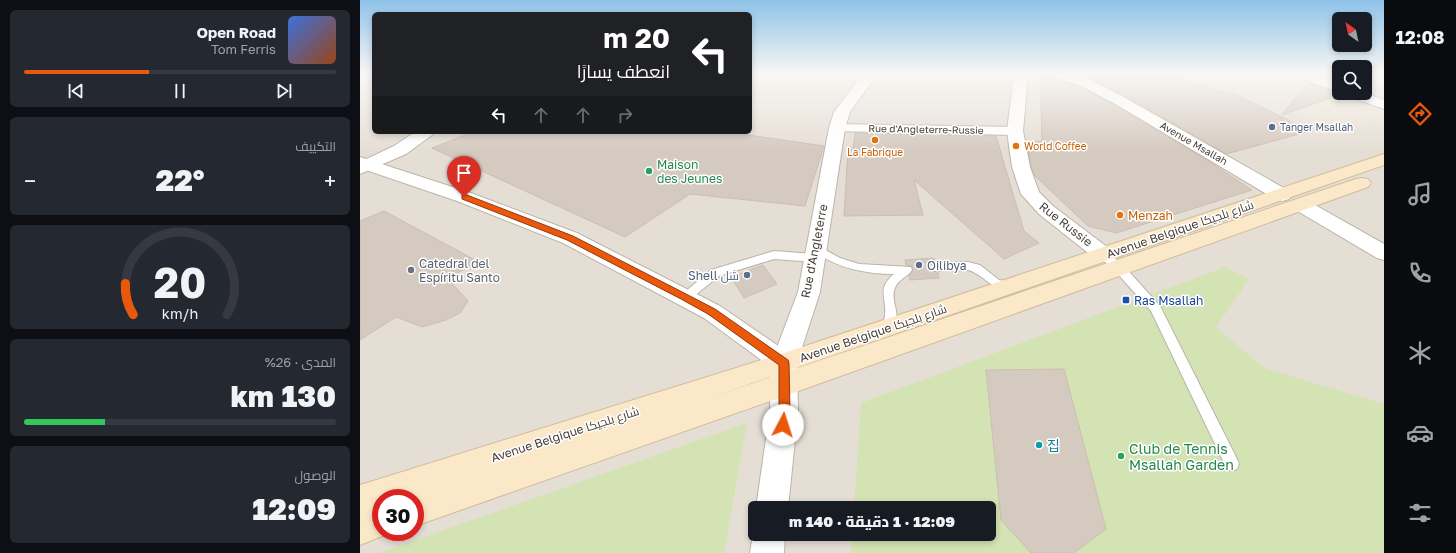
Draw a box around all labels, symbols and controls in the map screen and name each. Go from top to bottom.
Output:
north arrow [1332,12,1372,52]
map controls [1332,12,1372,100]
text: 20 m [603,21,670,54]
text: Open Road [196,23,276,41]
text: 12:08 [1395,26,1445,48]
icon: left [684,28,736,80]
text: Tom Ferris [211,41,276,57]
text: انعطف يسارًا [577,60,670,82]
button: search [1332,60,1372,100]
icon: previous [65,80,87,102]
icon: pause [169,80,191,102]
icon: next [273,80,295,102]
icon: directions [1406,100,1434,128]
icon: left [488,104,510,126]
icon: ahead [530,104,552,126]
icon: ahead [572,104,594,126]
icon: right [614,104,636,126]
street label: Avenue Msallah [1158,119,1230,167]
place label: Tanger Msallah [1280,121,1353,133]
street label: Rue d'Angleterre-Russie [868,122,984,136]
marker: Tanger Msallah [1267,122,1277,132]
marker: La Fabrique [870,135,880,145]
text: التكييف [295,138,336,154]
place label: World Coffee [1024,140,1087,152]
marker: World Coffee [1011,141,1021,151]
place label: La Fabrique [847,146,903,158]
pin [447,156,481,197]
place label: Maison des Jeunes [657,157,722,186]
text: 22° [156,162,204,198]
icon: arrive [453,162,475,184]
marker: Maison des Jeunes [644,166,654,176]
text: − [24,167,36,194]
text: + [324,167,336,194]
icon: music [1406,180,1434,208]
street label: Avenue Belgique شارع بلجيكا [1104,197,1256,262]
street label: Rue Russie [1036,199,1096,249]
street label: Rue d'Angleterre [798,203,830,299]
place label: Menzah [1128,208,1173,223]
marker: Menzah [1115,210,1125,220]
text: 20 [154,256,206,306]
place label: Catedral del Espíritu Santo [419,256,500,285]
place label: Oilibya [927,258,966,273]
icon: phone [1406,259,1434,287]
marker: Oilibya [914,260,924,270]
marker: Catedral del Espíritu Santo [406,265,416,275]
place label: Shell شل [688,268,739,283]
marker: Shell شل [742,270,752,280]
place label: Ras Msallah [1134,293,1203,308]
marker: Ras Msallah [1121,295,1131,305]
street label: Avenue Belgique شارع بلجيكا [797,301,949,366]
text: km/h [162,304,198,321]
icon: climate [1406,339,1434,367]
text: المدى · 26% [265,354,336,370]
text: 130 km [231,378,336,414]
street label: Avenue Belgique شارع بلجيكا [489,403,641,466]
position arrow [762,404,804,446]
icon: car [1406,419,1434,447]
place label: 집 [1047,437,1060,454]
marker: 집 [1034,440,1044,450]
place label: Club de Tennis Msallah Garden [1129,440,1234,473]
marker: Club de Tennis Msallah Garden [1116,451,1126,461]
text: الوصول [295,467,336,483]
speed limit sign: 30 [372,489,424,541]
text: 12:09 [252,491,336,527]
icon: filters [1406,499,1434,527]
text: 12:09 · 1 دقيقة · 140 m [789,512,955,530]

